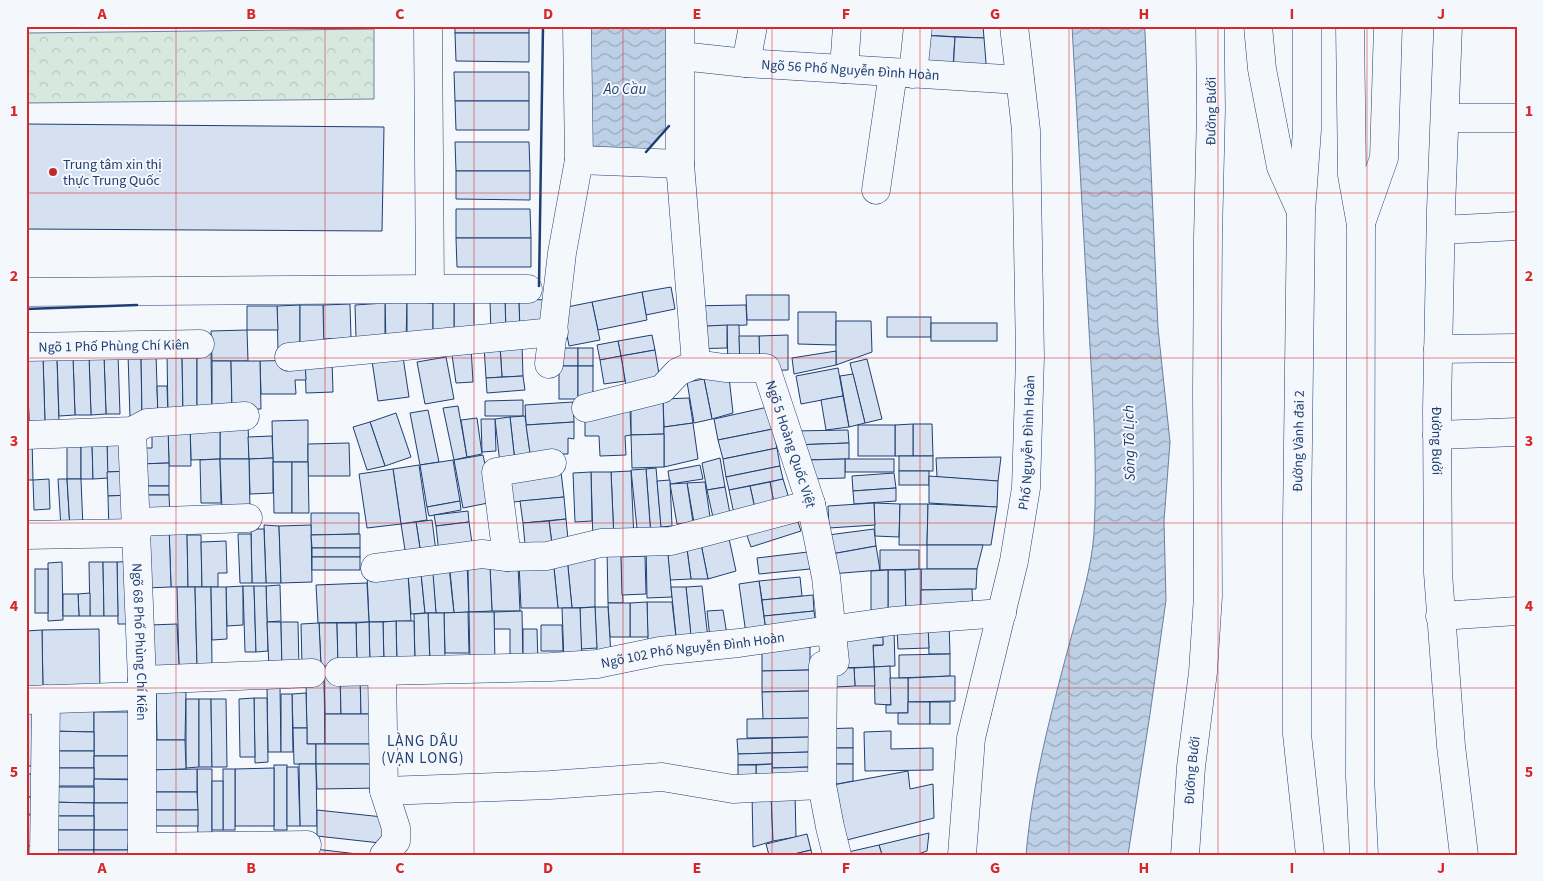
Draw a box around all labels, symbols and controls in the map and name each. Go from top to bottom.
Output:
text: A [96,3,107,25]
text: B [246,3,256,25]
text: C [395,3,405,25]
text: D [543,3,553,25]
text: E [693,3,701,25]
text: F [842,3,850,25]
text: G [990,3,1000,25]
text: H [1139,3,1149,25]
text: I [1290,3,1294,25]
text: J [1437,3,1445,25]
street label: Ngõ 56 Phố Nguyễn Đình Hoàn [761,55,940,86]
street label: Đường Bưởi [1201,77,1222,146]
water label: Ao Cầu [603,79,646,100]
text: 1 [10,100,18,122]
text: 1 [1525,100,1533,122]
place label: Trung tâm xin thị thực Trung Quốc [63,155,162,191]
marker: Trung tâm xin thị thực Trung Quốc [47,166,59,178]
text: 2 [10,265,18,287]
text: 2 [1525,265,1533,287]
street label: Ngõ 1 Phố Phùng Chí Kiên [38,335,190,358]
street label: Phố Nguyễn Đình Hoàn [1014,375,1040,512]
street label: Ngõ 5 Hoàng Quốc Việt [760,378,821,510]
street label: Đường Vành đai 2 [1288,390,1310,492]
water label: Sông Tô Lịch [1118,405,1141,481]
street label: Đường Bưởi [1426,406,1446,475]
text: 3 [10,430,18,452]
text: 3 [1525,430,1533,452]
street label: Ngõ 68 Phố Phùng Chí Kiên [126,563,151,721]
text: 4 [10,595,19,617]
text: 4 [1525,595,1534,617]
street label: Ngõ 102 Phố Nguyễn Đình Hoàn [599,628,786,674]
district label: LÀNG DÂU (VẠN LONG) [381,731,465,769]
street label: Đường Bưởi [1179,735,1206,805]
text: 5 [10,761,18,783]
text: 5 [1525,761,1533,783]
text: A [96,857,107,879]
text: B [246,857,256,879]
text: C [395,857,405,879]
text: D [543,857,553,879]
text: E [693,857,701,879]
text: F [842,857,850,879]
text: G [990,857,1000,879]
text: H [1139,857,1149,879]
text: I [1290,857,1294,879]
text: J [1437,857,1445,879]

